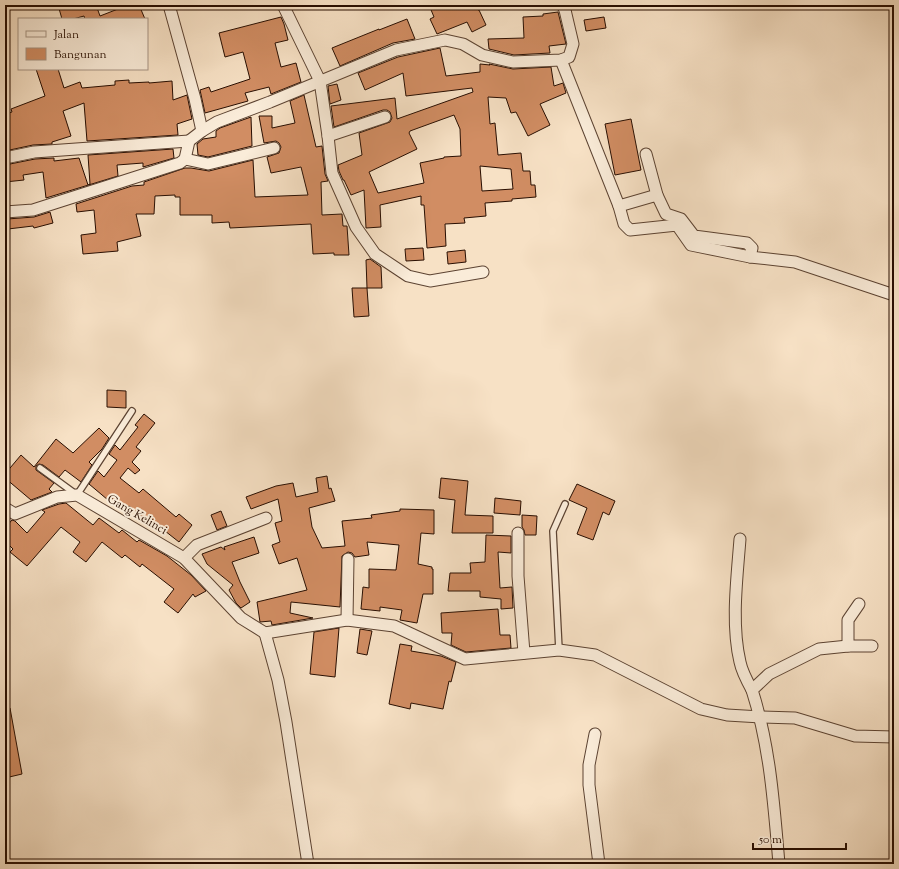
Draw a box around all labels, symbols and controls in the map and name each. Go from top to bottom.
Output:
legend [18,18,148,70]
text: Jalan [53,26,79,44]
text: Bangunan [54,46,107,64]
street label: Gang Kelinci [103,490,171,540]
scale bar [753,825,846,851]
text: 50 m [758,831,782,849]

